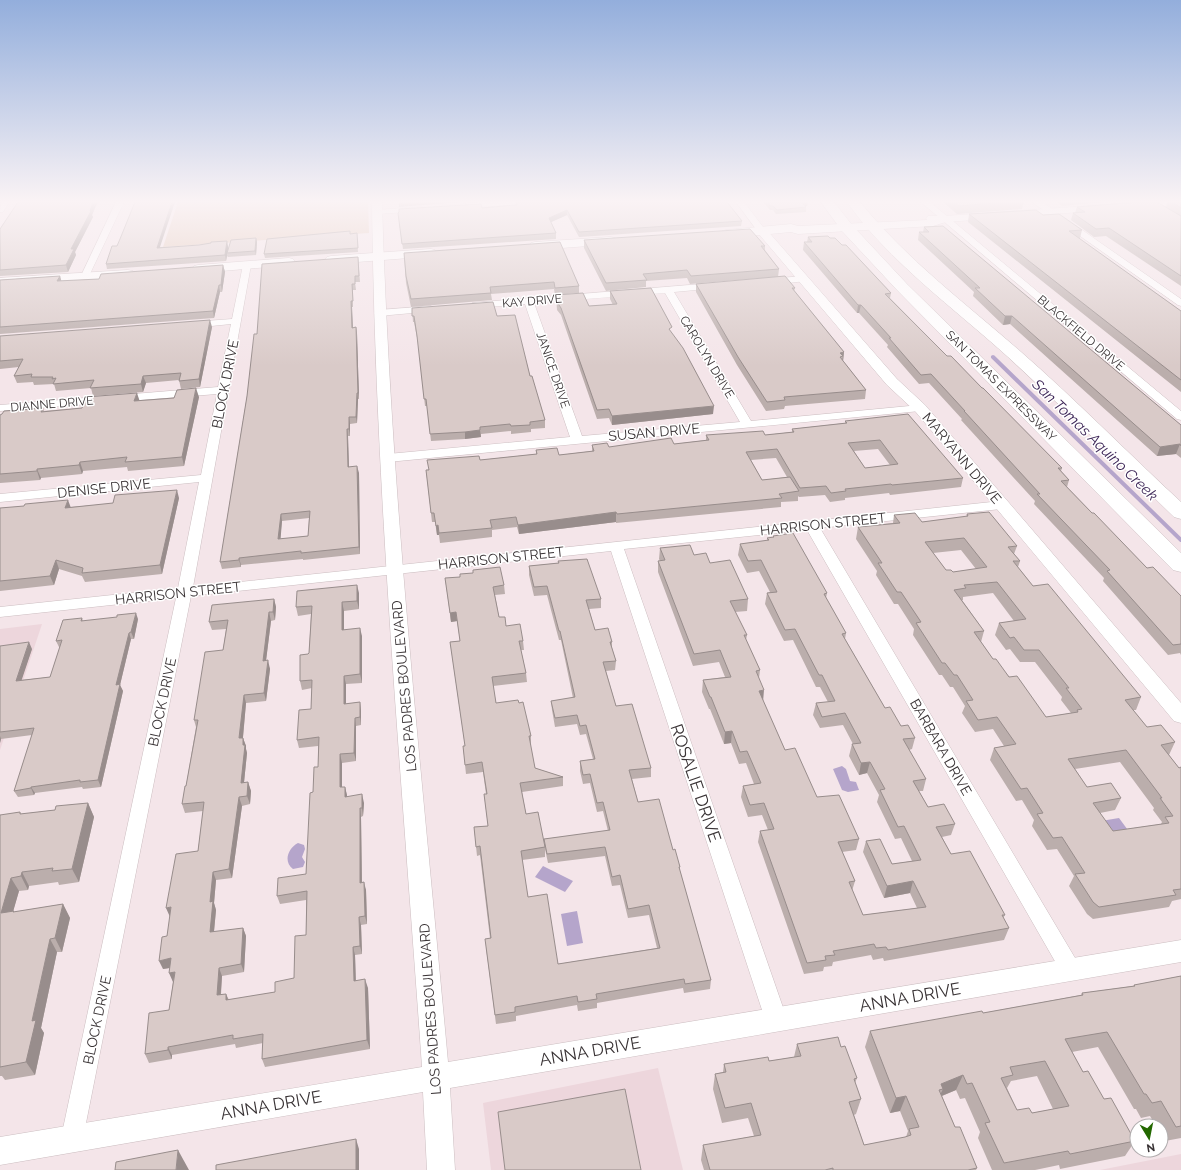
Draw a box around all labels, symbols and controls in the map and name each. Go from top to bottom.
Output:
street label: KAY DRIVE [501,291,563,311]
street label: BLACKFIELD DRIVE [1035,292,1127,374]
street label: CAROLYN DRIVE [677,313,737,401]
street label: SAN TOMAS EXPRESSWAY [943,328,1059,444]
street label: JANICE DRIVE [533,330,573,410]
street label: BLOCK DRIVE [209,338,241,430]
water label: San Tomas Aquino Creek [1028,375,1161,505]
street label: DIANNE DRIVE [10,393,94,415]
street label: MARYANN DRIVE [919,409,1005,507]
street label: SUSAN DRIVE [608,420,700,444]
street label: DENISE DRIVE [56,475,152,501]
street label: HARRISON STREET [759,509,887,539]
street label: HARRISON STREET [437,543,565,573]
street label: HARRISON STREET [114,578,242,608]
street label: LOS PADRES BOULEVARD [389,600,419,772]
street label: BLOCK DRIVE [145,656,179,748]
street label: BARBARA DRIVE [907,696,975,798]
street label: ROSALIE DRIVE [666,721,726,845]
street label: LOS PADRES BOULEVARD [416,923,444,1095]
street label: BLOCK DRIVE [80,974,114,1066]
street label: ANNA DRIVE [858,978,962,1016]
street label: ANNA DRIVE [538,1032,642,1070]
street label: ANNA DRIVE [219,1086,323,1124]
north arrow [1129,1118,1169,1158]
text: N [1145,1140,1156,1154]

